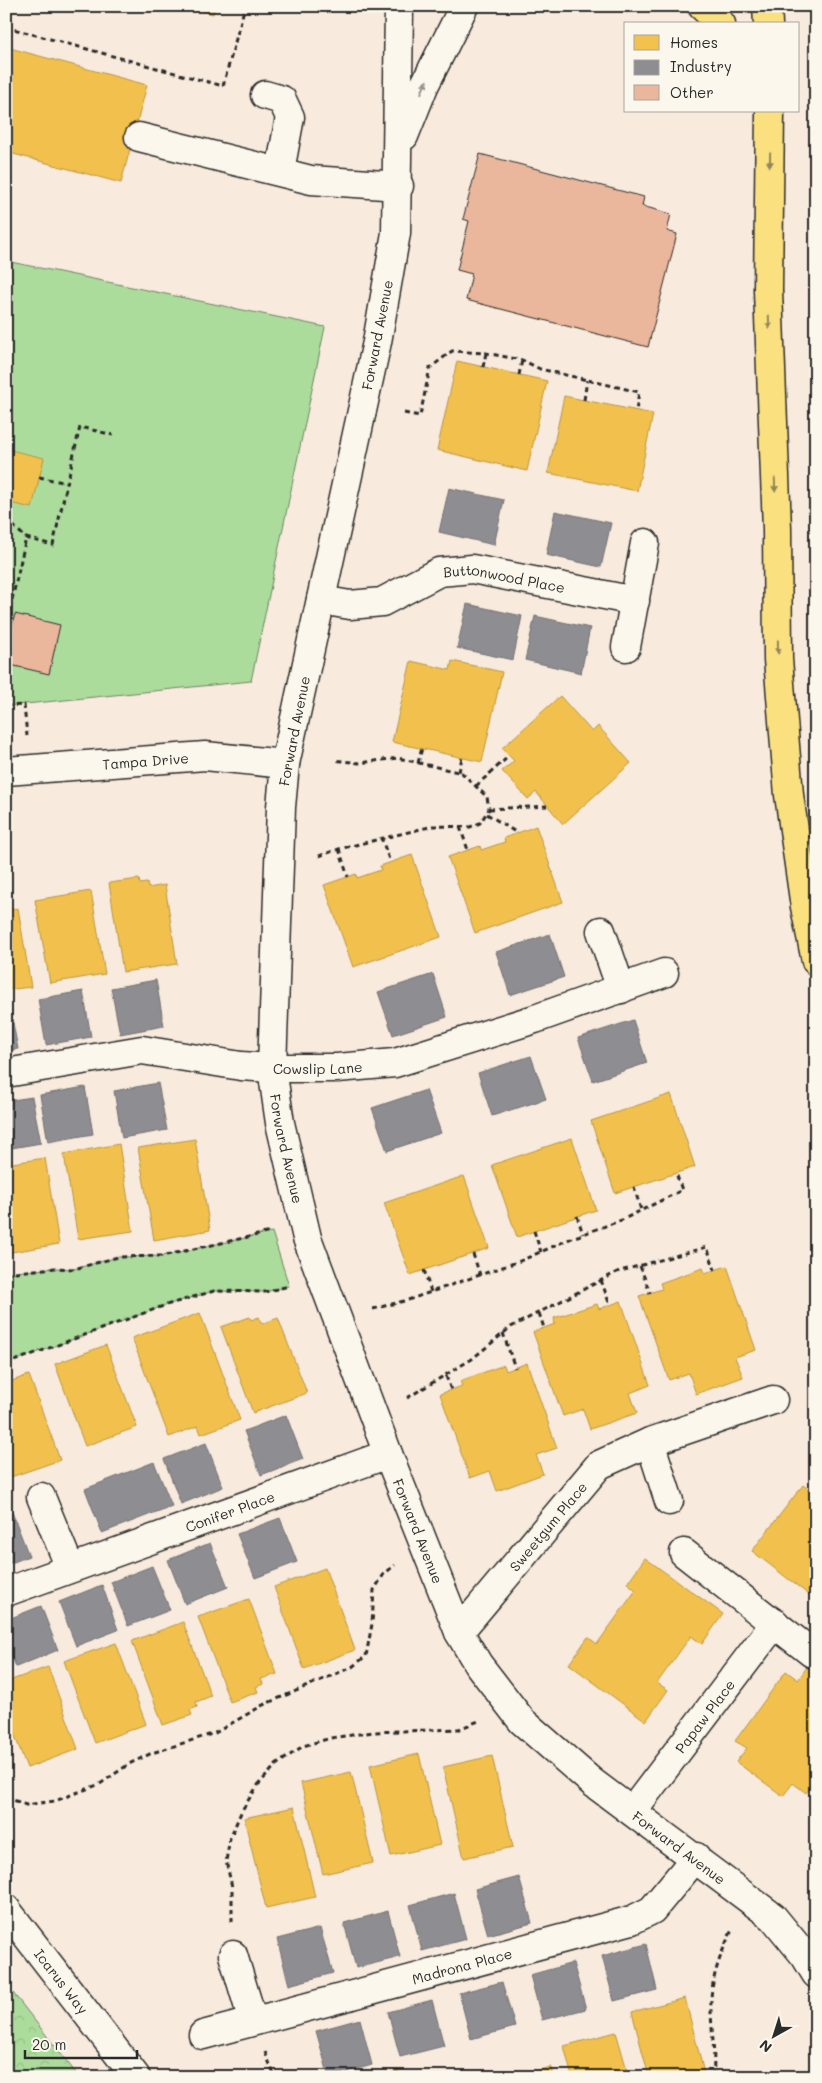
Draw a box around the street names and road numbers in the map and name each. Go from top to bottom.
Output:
street label: Forward Avenue [357,278,397,392]
street label: Buttonwood Place [442,560,567,597]
street label: Forward Avenue [274,674,314,788]
street label: Tampa Drive [102,748,190,773]
street label: Cowslip Lane [273,1056,363,1078]
street label: Forward Avenue [266,1093,308,1205]
street label: Forward Avenue [389,1475,448,1586]
street label: Sweetgum Place [505,1477,591,1575]
street label: Conifer Place [183,1486,277,1536]
street label: Papaw Place [670,1675,738,1757]
street label: Forward Avenue [629,1806,730,1888]
street label: Madrona Place [410,1943,514,1988]
street label: Icarus Way [30,1945,93,2017]

